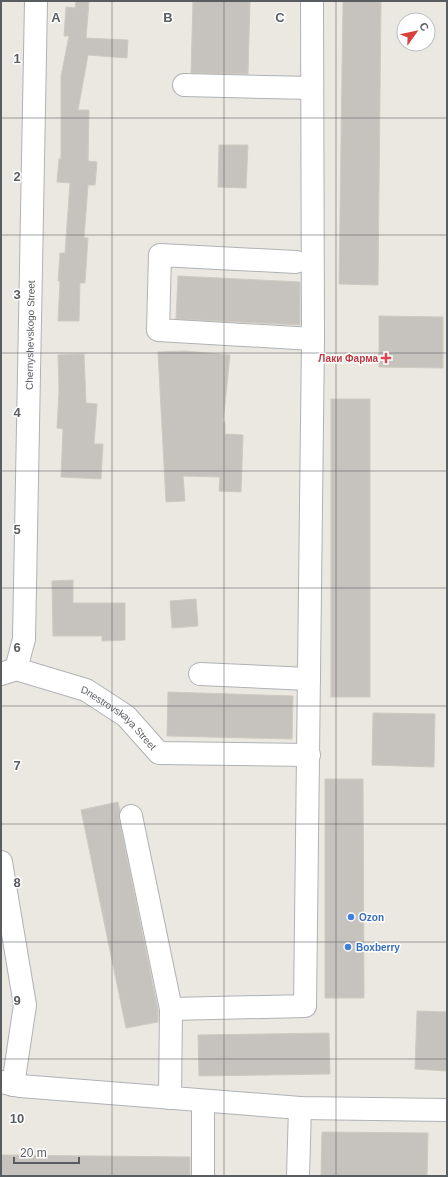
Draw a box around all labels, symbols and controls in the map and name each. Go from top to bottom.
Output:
text: A [51,10,61,25]
text: B [163,10,173,25]
text: C [275,10,285,25]
north arrow [396,12,436,52]
text: С [417,20,432,33]
text: 1 [13,51,21,66]
text: 2 [13,169,21,184]
street label: Chernyshevskogo Street [24,280,37,390]
text: 3 [13,287,21,302]
place label: Лаки Фарма [318,353,378,364]
marker: Лаки Фарма [381,353,391,363]
text: 4 [13,405,21,420]
text: 5 [13,522,21,537]
text: 6 [13,640,21,655]
street label: Dnestrovskaya Street [80,684,159,752]
text: 7 [13,758,21,773]
text: 8 [13,875,21,890]
marker: Ozon [346,912,356,922]
place label: Ozon [359,912,384,923]
marker: Boxberry [343,942,353,952]
place label: Boxberry [356,942,400,953]
text: 9 [13,993,21,1008]
text: 10 [10,1111,24,1126]
scale bar [14,1139,79,1165]
text: 20 m [20,1146,47,1160]

